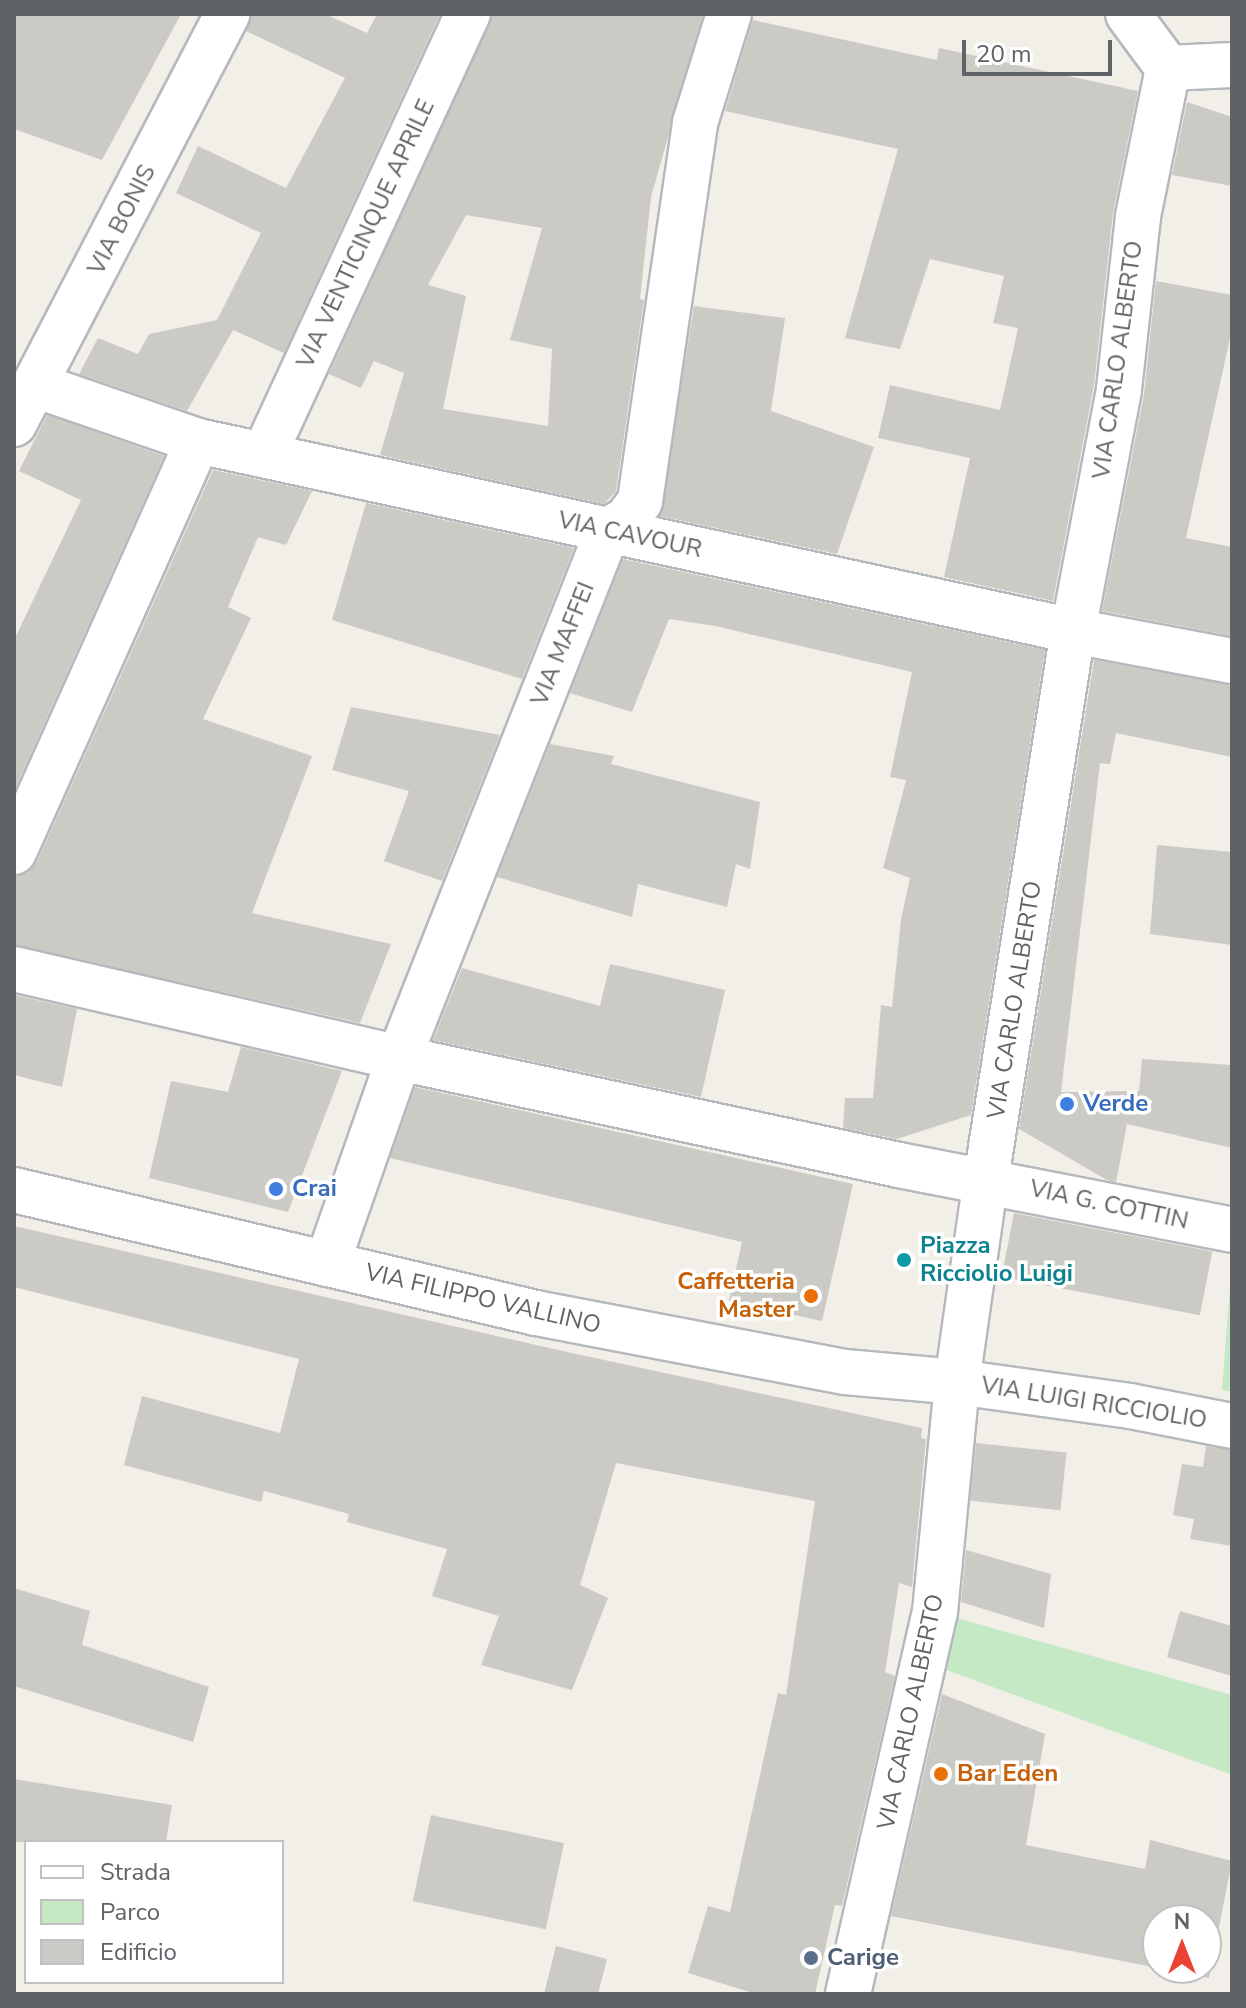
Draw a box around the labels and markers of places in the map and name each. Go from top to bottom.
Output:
place label: Verde [1083,1090,1148,1118]
marker: Verde [1058,1095,1076,1113]
place label: Crai [292,1175,337,1203]
marker: Crai [267,1180,285,1198]
place label: Piazza Ricciolio Luigi [920,1232,1073,1288]
marker: Piazza Ricciolio Luigi [895,1251,913,1269]
place label: Caffetteria Master [677,1268,795,1324]
marker: Caffetteria Master [802,1287,820,1305]
place label: Bar Eden [957,1760,1058,1788]
marker: Bar Eden [932,1765,950,1783]
place label: Carige [827,1944,899,1972]
marker: Carige [802,1949,820,1967]

